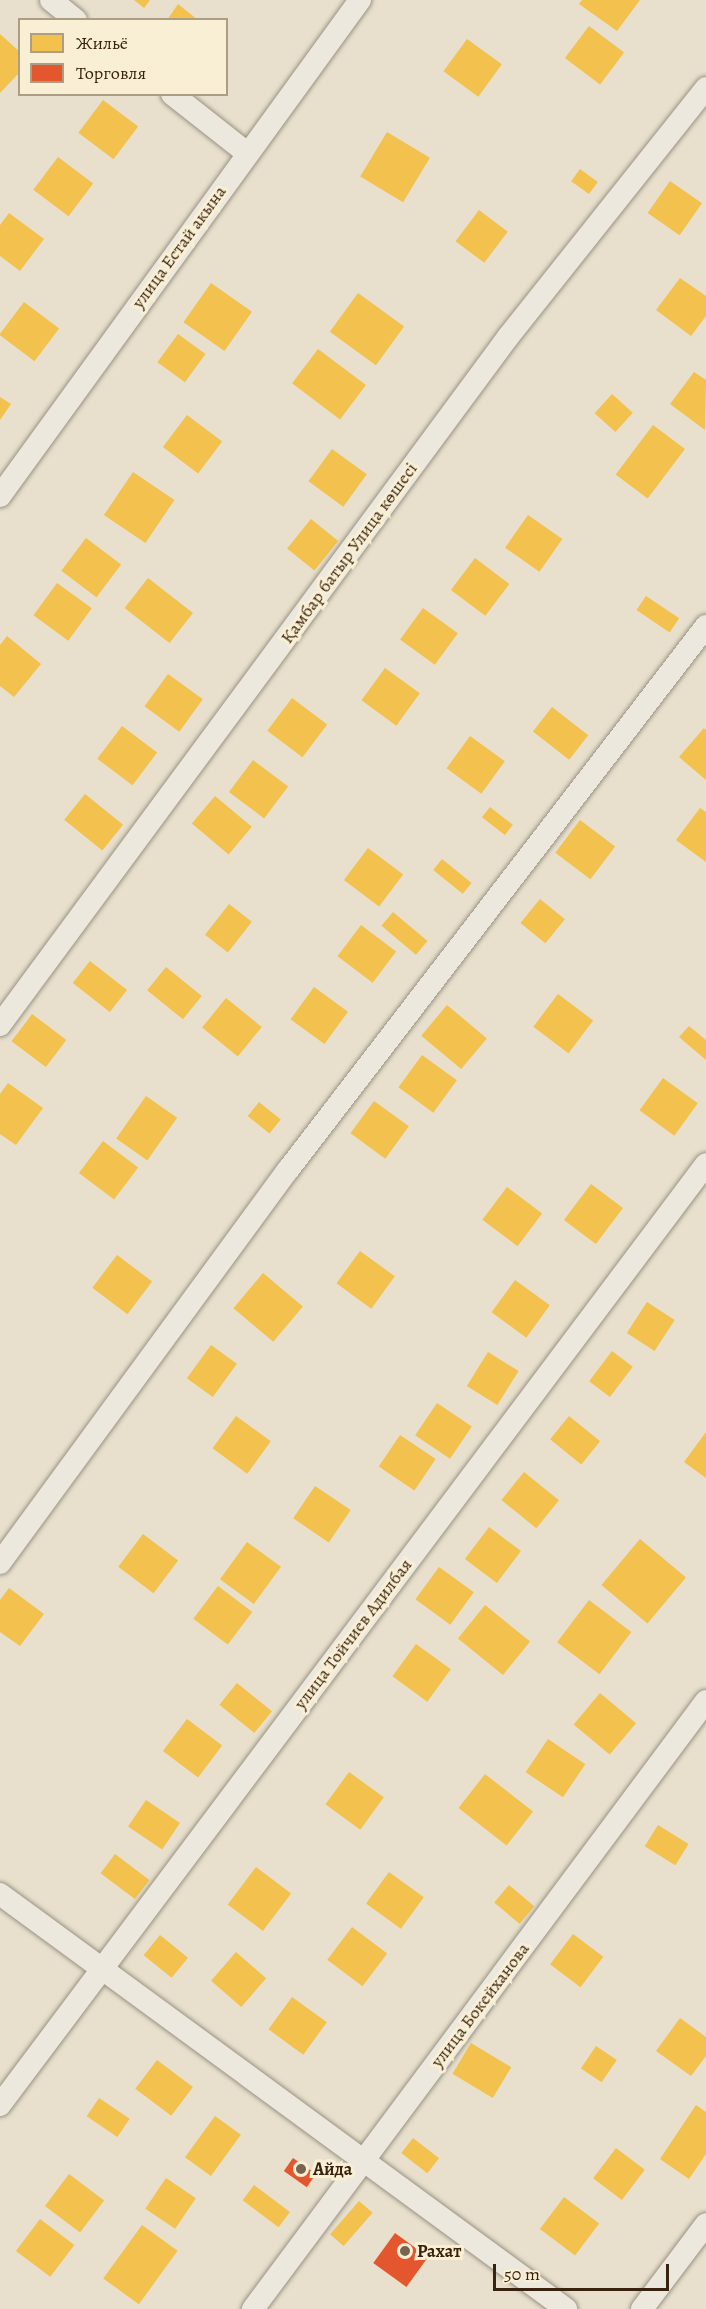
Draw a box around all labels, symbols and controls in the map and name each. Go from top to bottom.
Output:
legend [18,18,228,96]
text: Жильё [76,31,128,55]
text: Торговля [76,61,146,85]
street label: улица Естай акына [127,181,231,313]
street label: Қамбар батыр Улица көшесі [276,458,422,648]
street label: улица Тойчиев Адилбая [289,1555,417,1713]
street label: улица Бокейханова [426,1938,534,2072]
place label: Айда [313,2158,352,2180]
marker: Айда [294,2162,308,2176]
place label: Рахат [417,2240,461,2262]
marker: Рахат [398,2244,412,2258]
scale bar [496,2252,672,2290]
text: 50 m [504,2262,540,2286]

